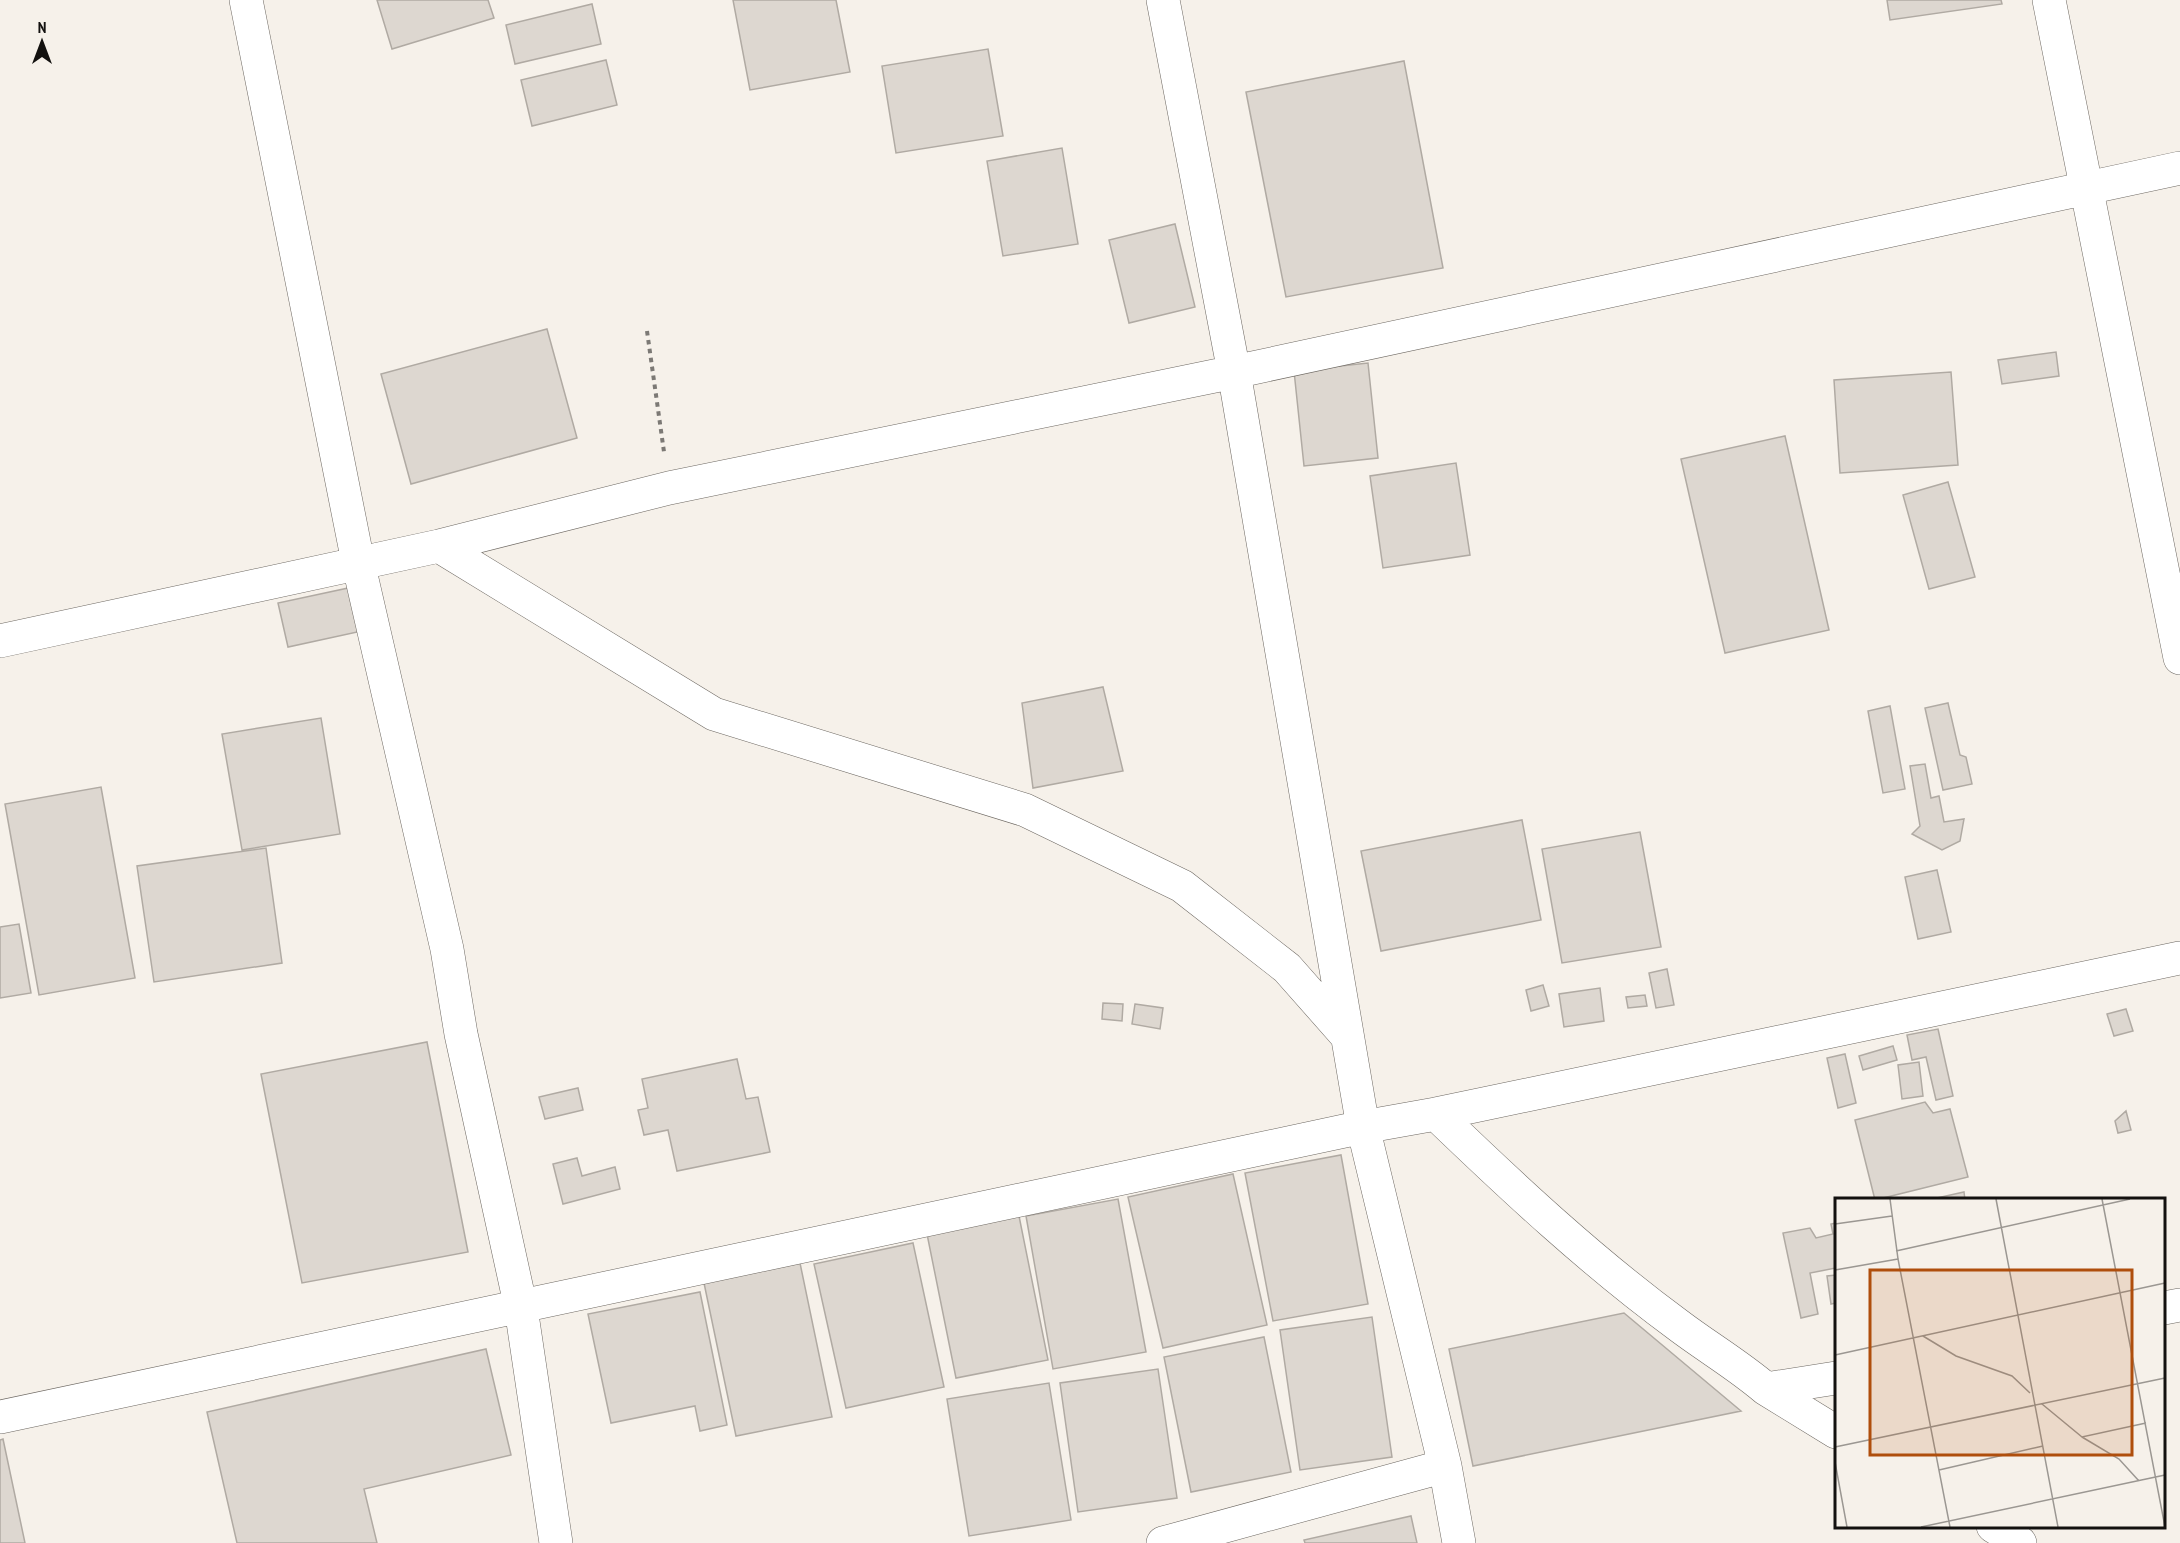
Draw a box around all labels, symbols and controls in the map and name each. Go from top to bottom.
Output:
north arrow [12,12,72,72]
text: N [38,17,46,37]
inset map [1835,1198,2165,1528]

